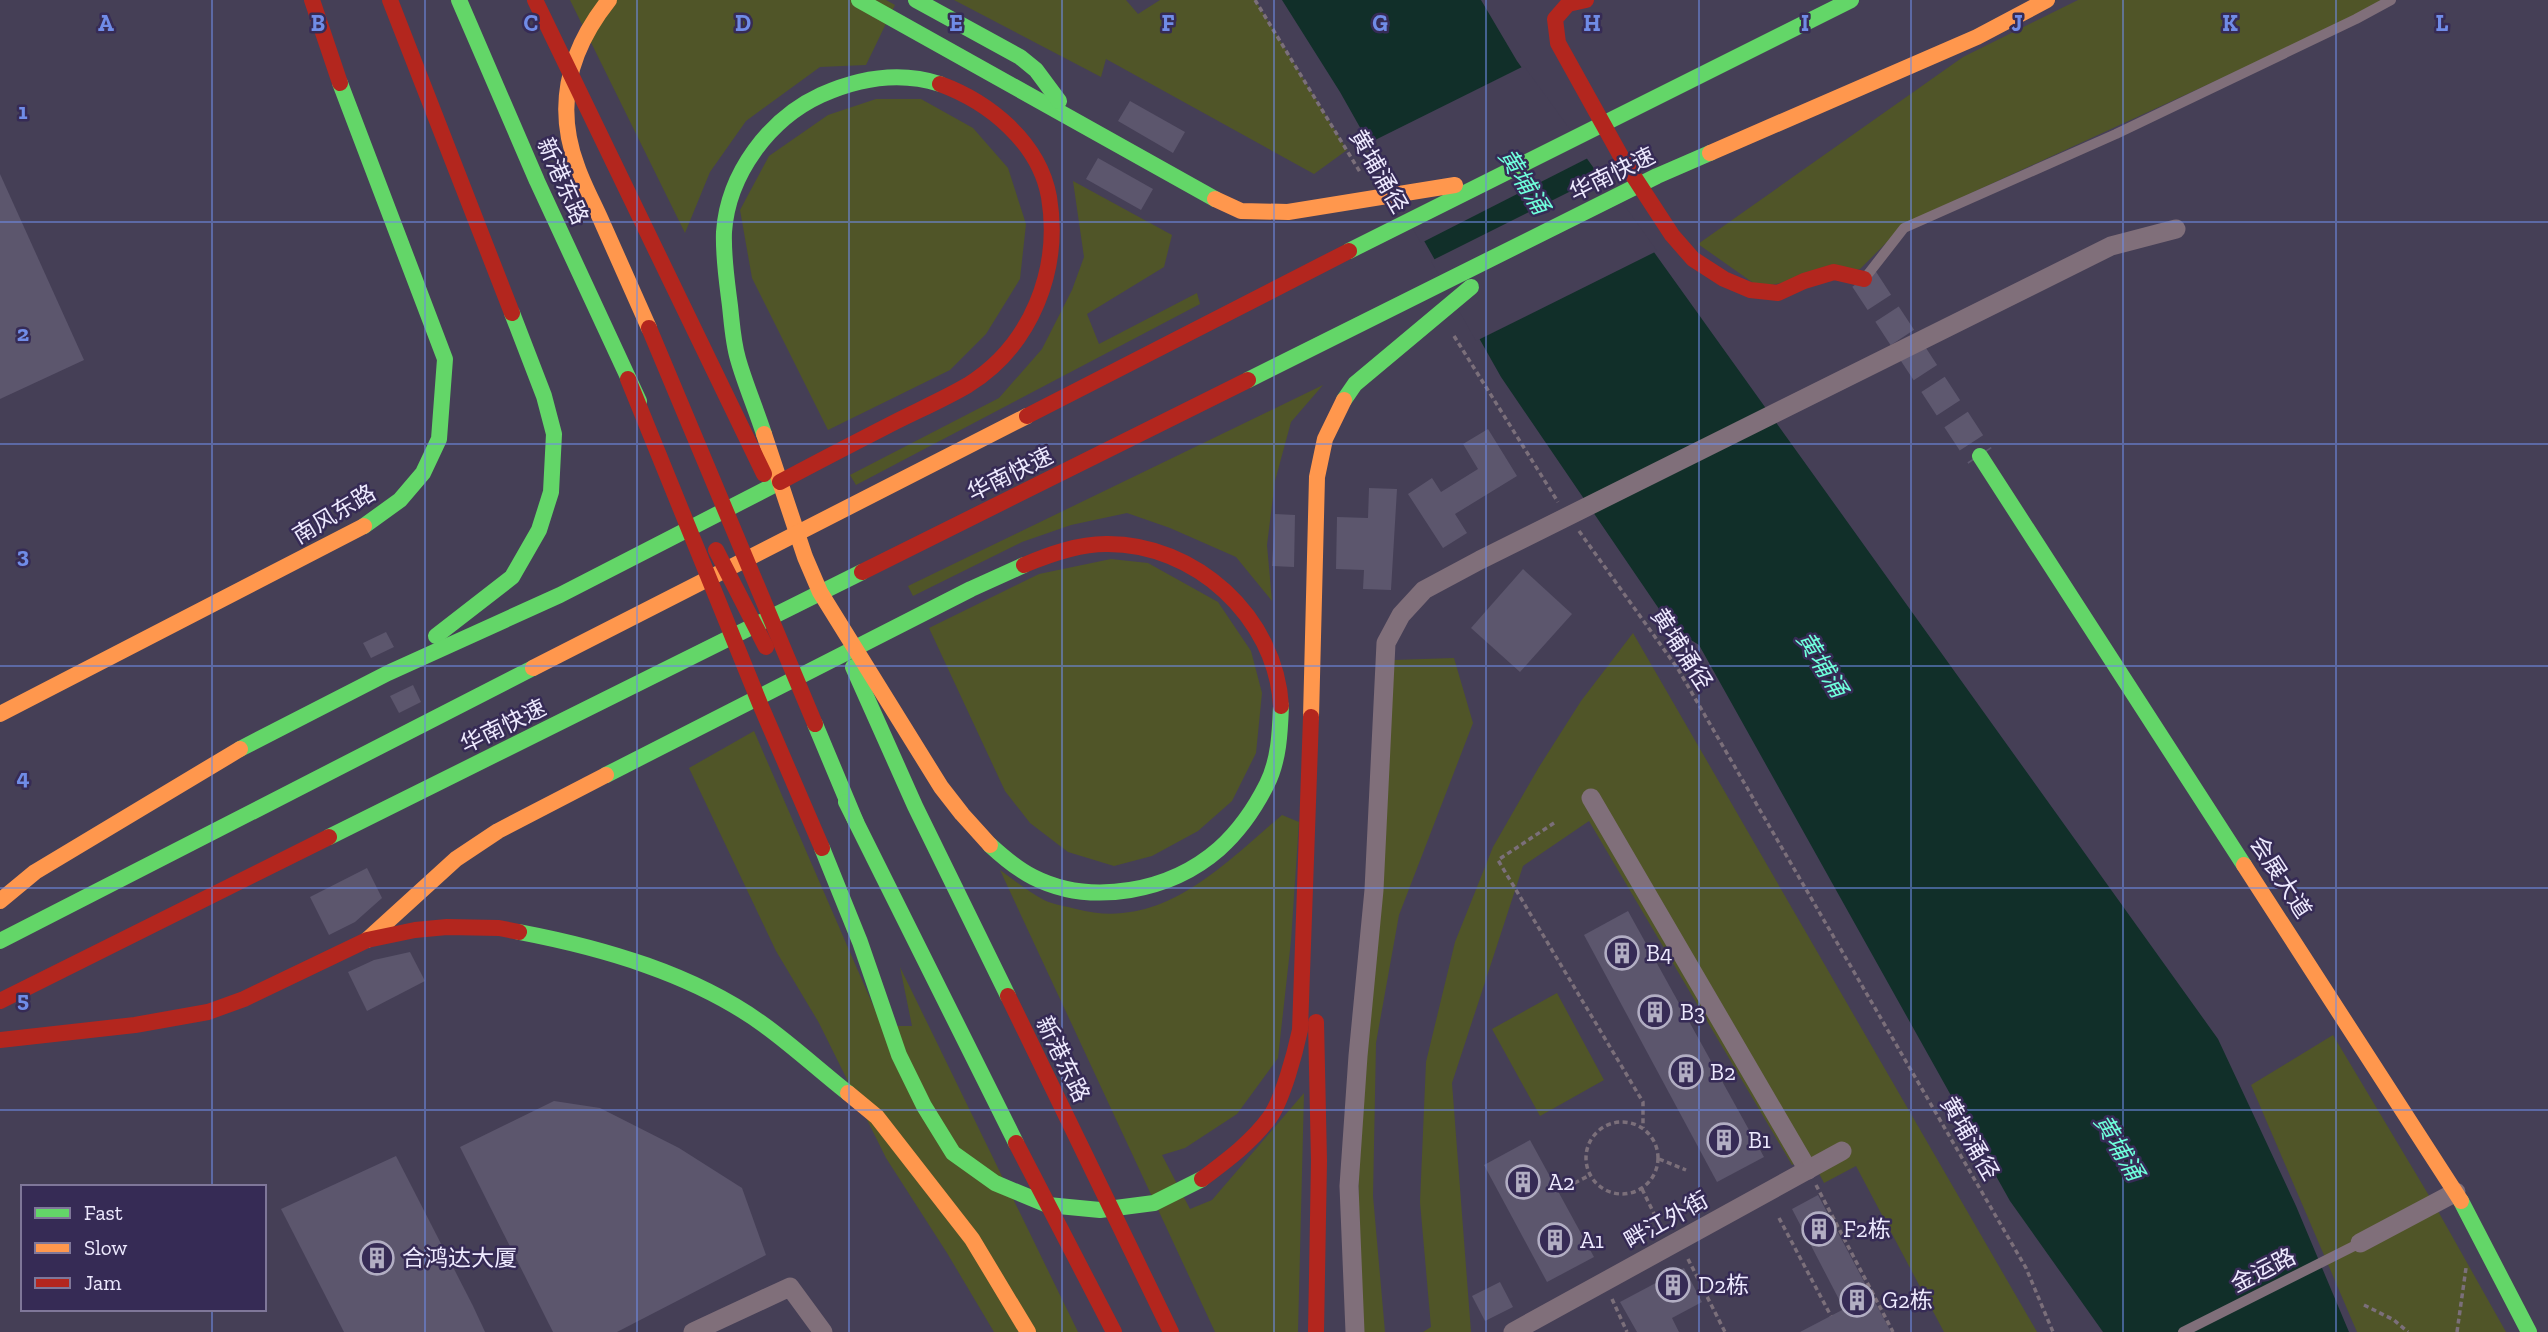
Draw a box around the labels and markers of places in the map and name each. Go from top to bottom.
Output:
building icon: B4 [1603,934,1641,972]
place label: B4 [1646,939,1672,967]
building icon: B3 [1636,993,1674,1031]
place label: B3 [1680,998,1705,1026]
building icon: B2 [1667,1053,1705,1091]
place label: B2 [1710,1058,1736,1086]
building icon: B1 [1705,1121,1743,1159]
place label: B1 [1748,1126,1771,1154]
building icon: A2 [1504,1163,1542,1201]
place label: A2 [1548,1168,1575,1196]
building icon: F2栋 [1800,1210,1838,1248]
place label: F2栋 [1843,1215,1891,1243]
building icon: A1 [1536,1221,1574,1259]
place label: A1 [1580,1226,1604,1254]
building icon: 合鸿达大厦 [358,1239,396,1277]
place label: 合鸿达大厦 [402,1244,517,1272]
building icon: D2栋 [1654,1266,1692,1304]
place label: D2栋 [1698,1271,1749,1299]
building icon: G2栋 [1838,1281,1876,1319]
place label: G2栋 [1882,1286,1933,1314]

